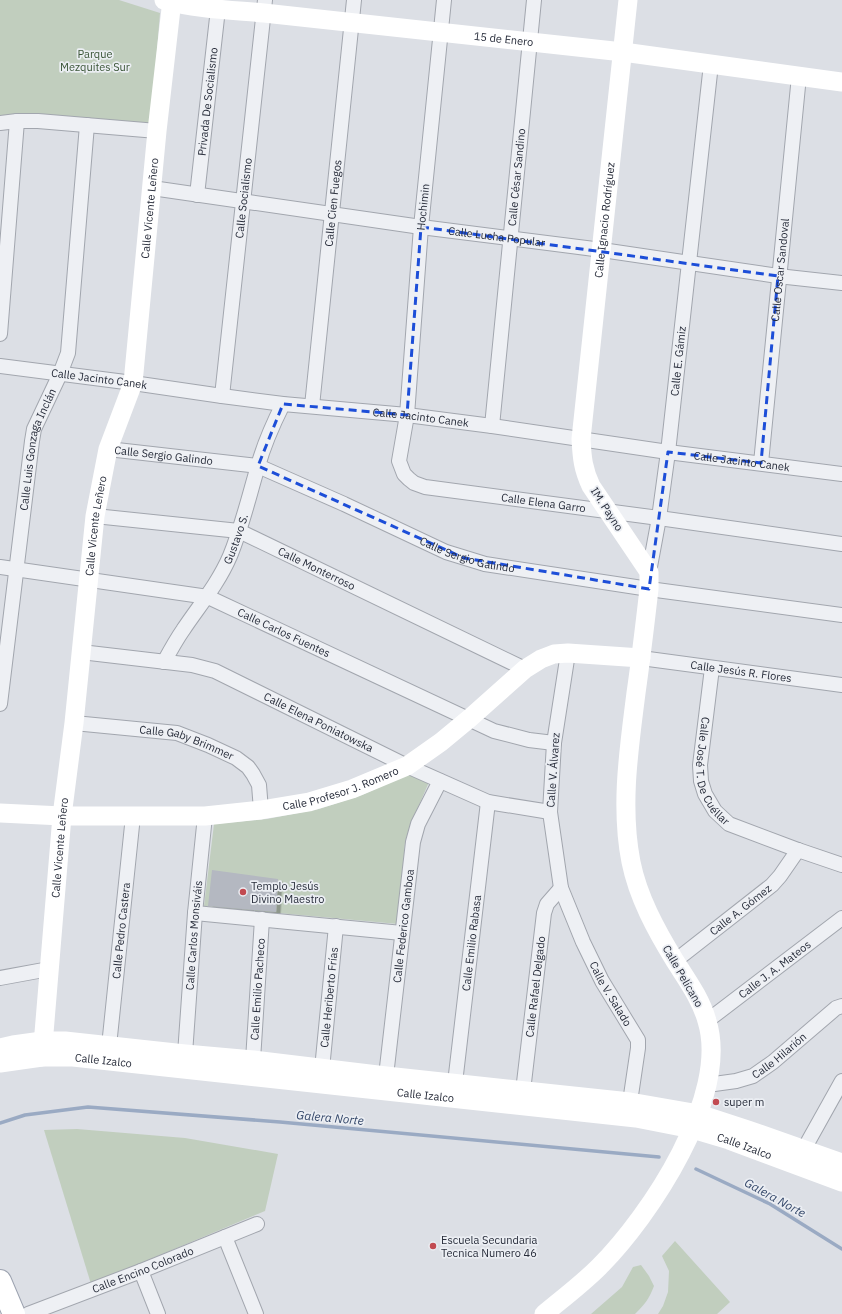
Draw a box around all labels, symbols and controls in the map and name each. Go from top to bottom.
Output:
street label: 15 de Enero [473,29,534,49]
park label: Parque Mezquites Sur [60,47,130,74]
street label: Privada De Socialismo [194,47,221,157]
street label: Calle César Sandino [505,128,528,227]
street label: Calle Vicente Leñero [138,157,161,259]
street label: Calle Socialismo [232,157,255,239]
street label: Calle Cien Fuegos [322,159,344,247]
street label: Calle Ignacio Rodríguez [591,162,618,278]
street label: Hochimin [414,183,432,231]
street label: Calle Oscar Sandoval [768,218,792,322]
street label: Calle Lucha Popular [447,224,546,250]
street label: Calle E. Gámiz [667,325,689,397]
street label: Calle Jacinto Canek [50,366,148,392]
street label: Calle Luis Gonzaga Inclán [17,386,59,511]
street label: Calle Jacinto Canek [372,405,470,430]
street label: Calle Sergio Galindo [114,443,214,468]
street label: Calle Jacinto Canek [693,448,791,474]
street label: Calle Vicente Leñero [82,475,110,577]
street label: IM. Payno [588,485,626,533]
street label: Calle Elena Garro [500,490,587,515]
street label: Gustavo S. [220,512,251,566]
street label: Calle Sergio Galindo [417,534,516,575]
street label: Calle Monterroso [276,544,358,593]
street label: Calle Carlos Fuentes [235,605,333,660]
street label: Calle Jesús R. Flores [690,658,793,685]
street label: Calle Elena Poniatowska [261,689,376,755]
street label: Calle José T. De Cuéllar [693,716,733,828]
street label: Calle Gaby Brimmer [139,722,236,763]
street label: Calle V. Álvarez [543,732,563,808]
street label: Calle Profesor J. Romero [281,763,401,813]
street label: Calle Vicente Leñero [48,797,71,899]
street label: Calle Federico Gamboa [390,868,417,984]
place label: Templo Jesús Divino Maestro [251,879,324,906]
street label: Calle Carlos Monsiváis [183,880,205,991]
street label: Calle A. Gómez [707,881,774,938]
street label: Calle Pedro Castera [109,882,133,979]
marker: Templo Jesús Divino Maestro [238,887,248,897]
street label: Calle Emilio Rabasa [459,894,484,992]
street label: Calle Rafael Delgado [522,935,548,1038]
street label: Calle J. A. Mateos [736,937,814,1002]
street label: Calle Emilio Pacheco [247,938,268,1041]
street label: Calle Pelícano [660,942,706,1010]
street label: Calle Heriberto Frías [317,946,341,1048]
street label: Calle V. Salado [586,959,635,1029]
street label: Calle Hilarión [749,1030,809,1082]
street label: Calle Izalco [74,1050,133,1070]
street label: Calle Izalco [396,1085,455,1105]
place label: super m [724,1095,764,1109]
marker: super m [711,1097,721,1107]
water label: Galera Norte [296,1107,364,1128]
street label: Calle Izalco [715,1130,774,1162]
water label: Galera Norte [742,1175,808,1220]
place label: Escuela Secundaria Tecnica Numero 46 [441,1233,538,1260]
marker: Escuela Secundaria Tecnica Numero 46 [428,1241,438,1251]
street label: Calle Encino Colorado [90,1243,196,1296]

